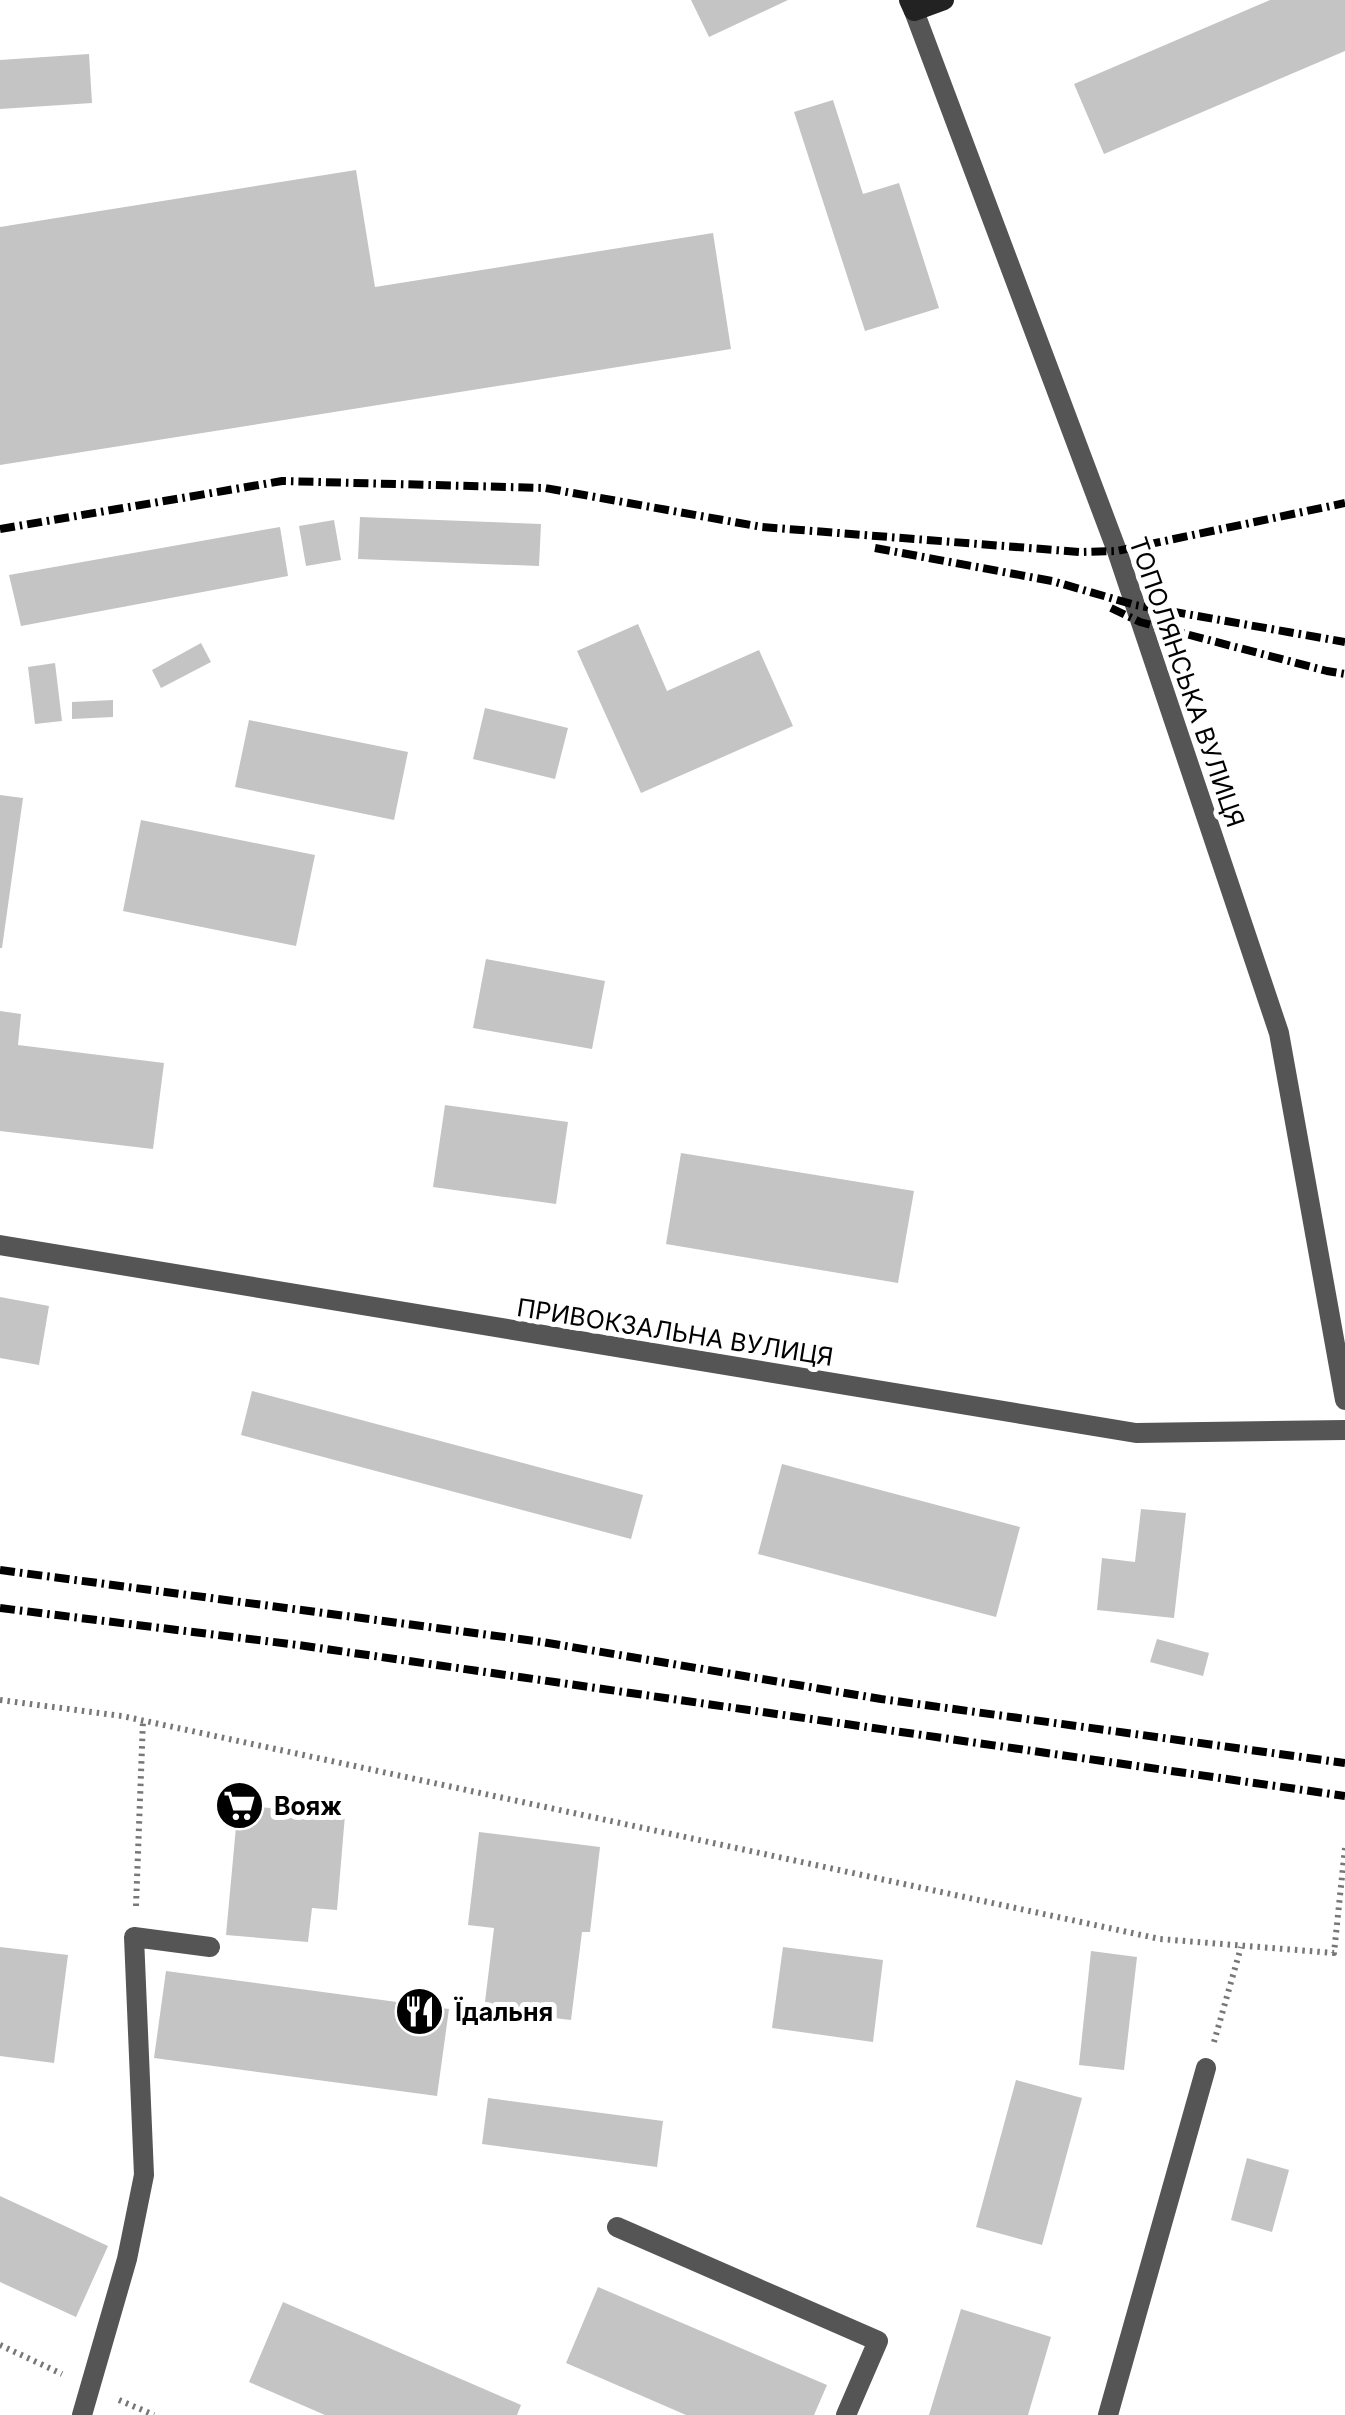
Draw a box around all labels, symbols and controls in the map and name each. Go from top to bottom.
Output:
street label: ТОПОЛЯНСЬКА ВУЛИЦЯ [1123,533,1251,831]
street label: ПРИВОКЗАЛЬНА ВУЛИЦЯ [515,1292,835,1372]
supermarket icon: Вояж [213,1780,265,1832]
place label: Вояж [274,1791,342,1821]
restaurant icon: Їдальня [394,1986,446,2038]
place label: Їдальня [453,1996,553,2027]

